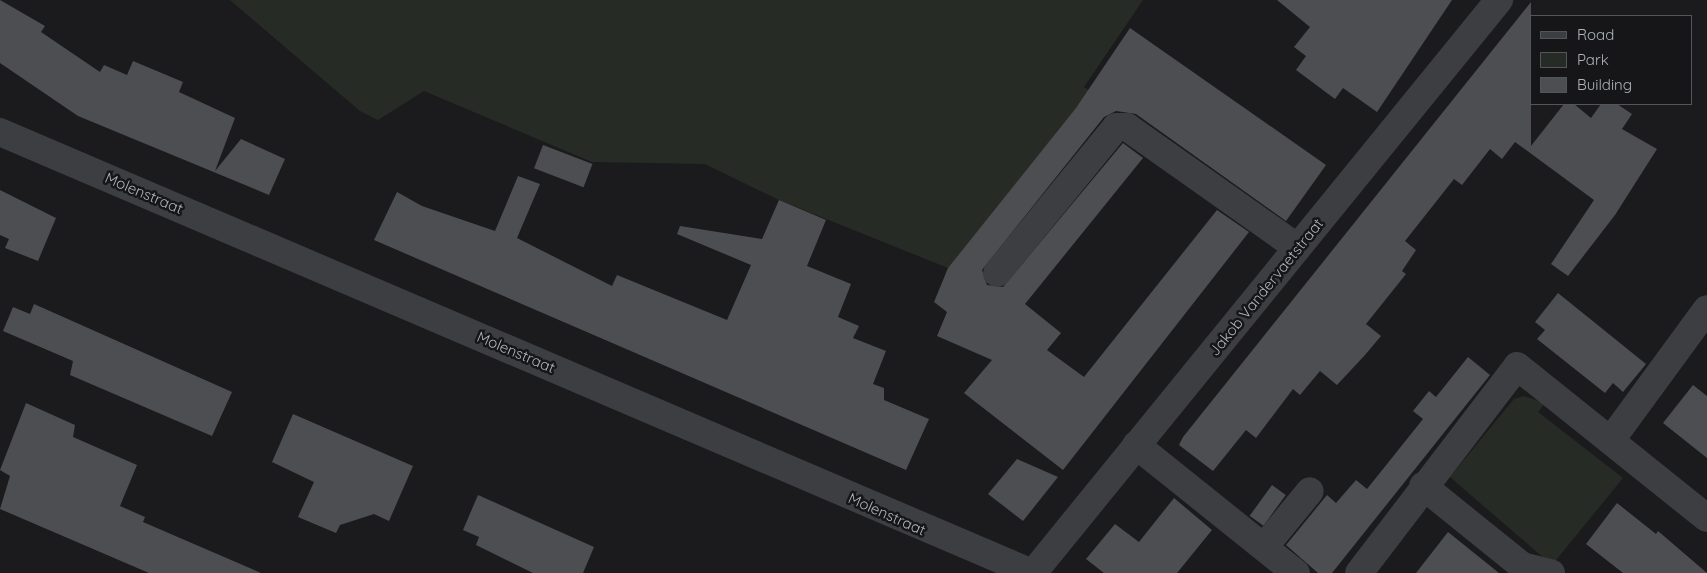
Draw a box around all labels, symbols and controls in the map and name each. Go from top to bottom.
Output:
legend [1530,15,1692,105]
text: Road [1577,25,1614,44]
text: Park [1577,50,1609,69]
text: Building [1577,75,1632,94]
street label: Molenstraat [102,168,186,218]
street label: Jakob Vandervaetstraat [1205,215,1327,359]
street label: Molenstraat [474,327,558,377]
street label: Molenstraat [845,489,929,539]

